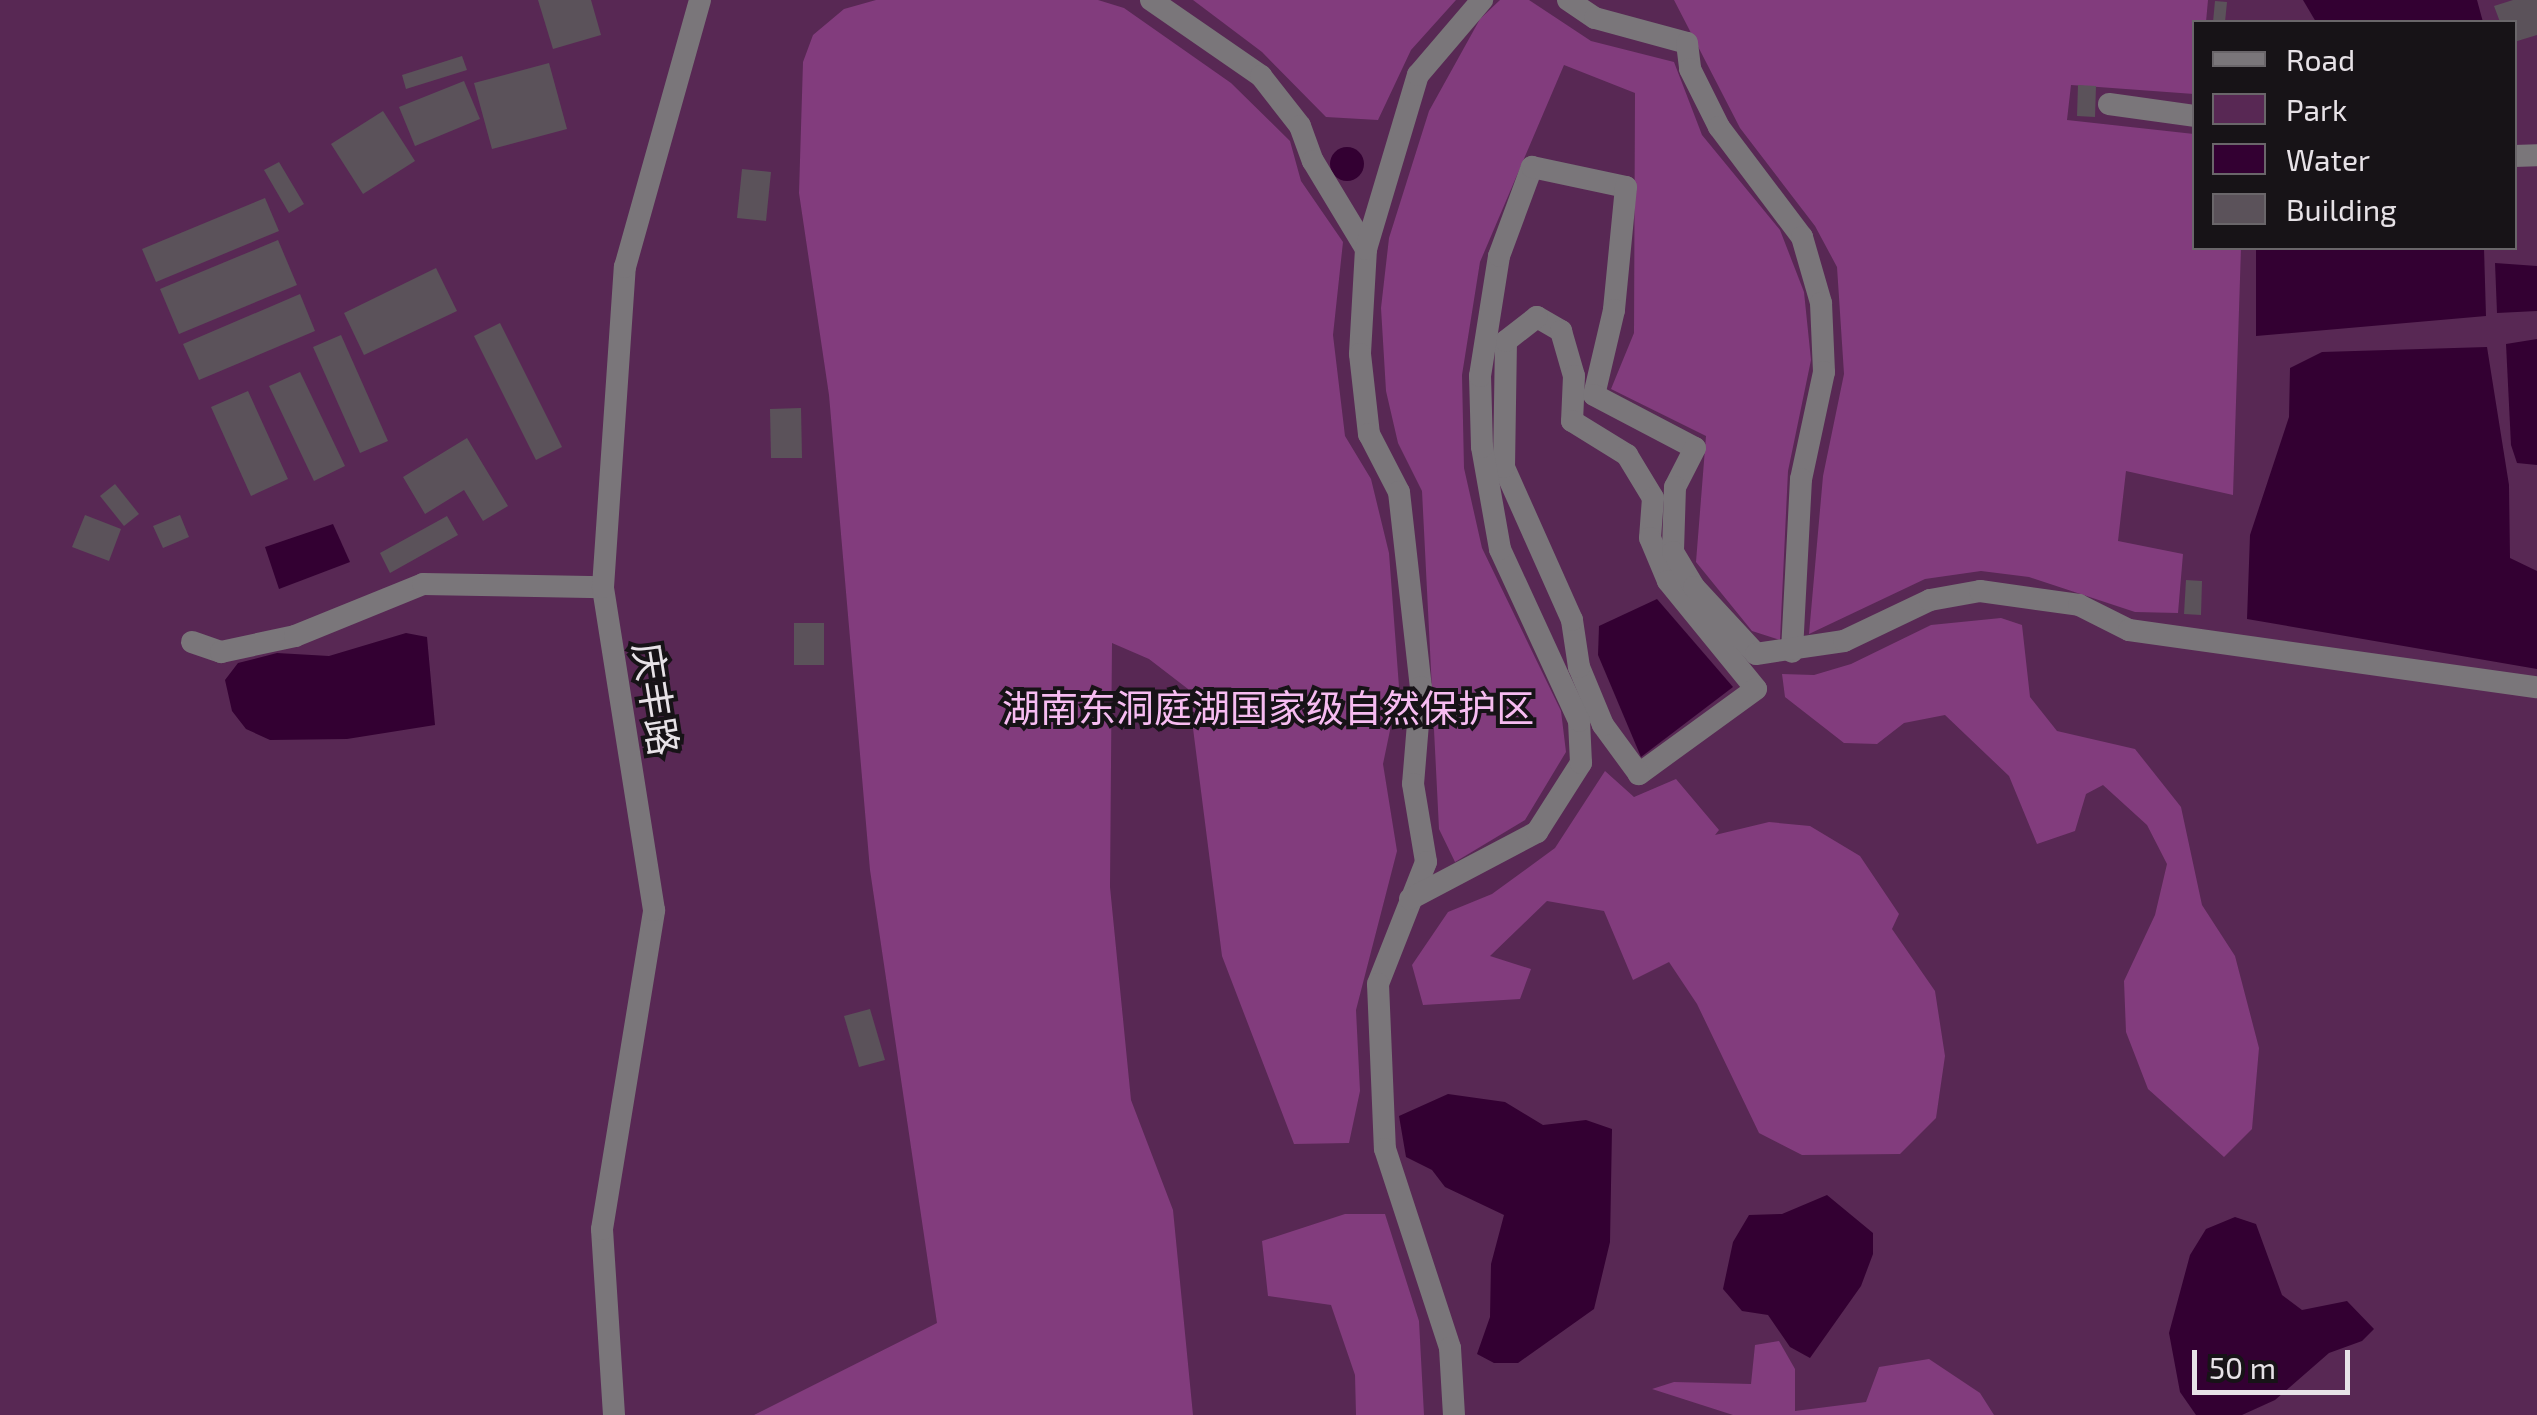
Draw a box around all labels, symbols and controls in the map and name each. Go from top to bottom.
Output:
legend [2192,20,2517,250]
text: Road [2286,41,2355,77]
text: Park [2286,91,2347,127]
text: Water [2286,141,2370,177]
text: Building [2286,191,2397,227]
street label: 庆丰路 [625,639,687,759]
park label: 湖南东洞庭湖国家级自然保护区 [1002,685,1534,731]
scale bar [2197,1330,2354,1392]
text: 50 m [2209,1349,2276,1385]

